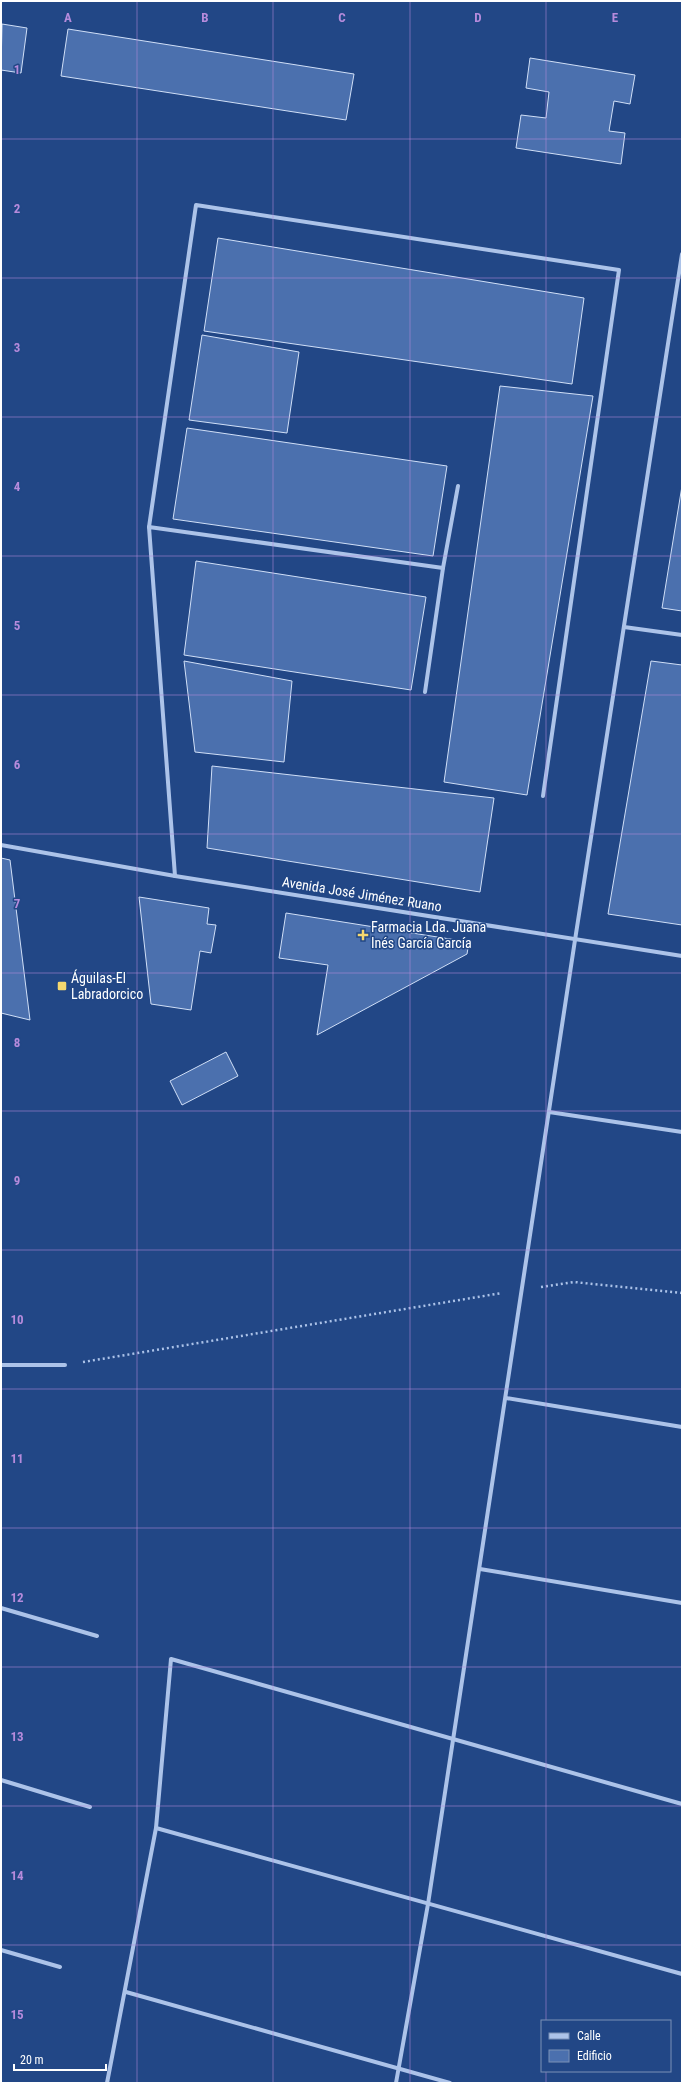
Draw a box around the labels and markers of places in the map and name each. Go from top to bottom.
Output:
place label: Farmacia Lda. Juana Inés García García [371,919,486,951]
marker: Farmacia Lda. Juana Inés García García [358,930,368,940]
place label: Águilas-El Labradorcico [71,969,143,1002]
marker: Águilas-El Labradorcico [56,980,68,992]

